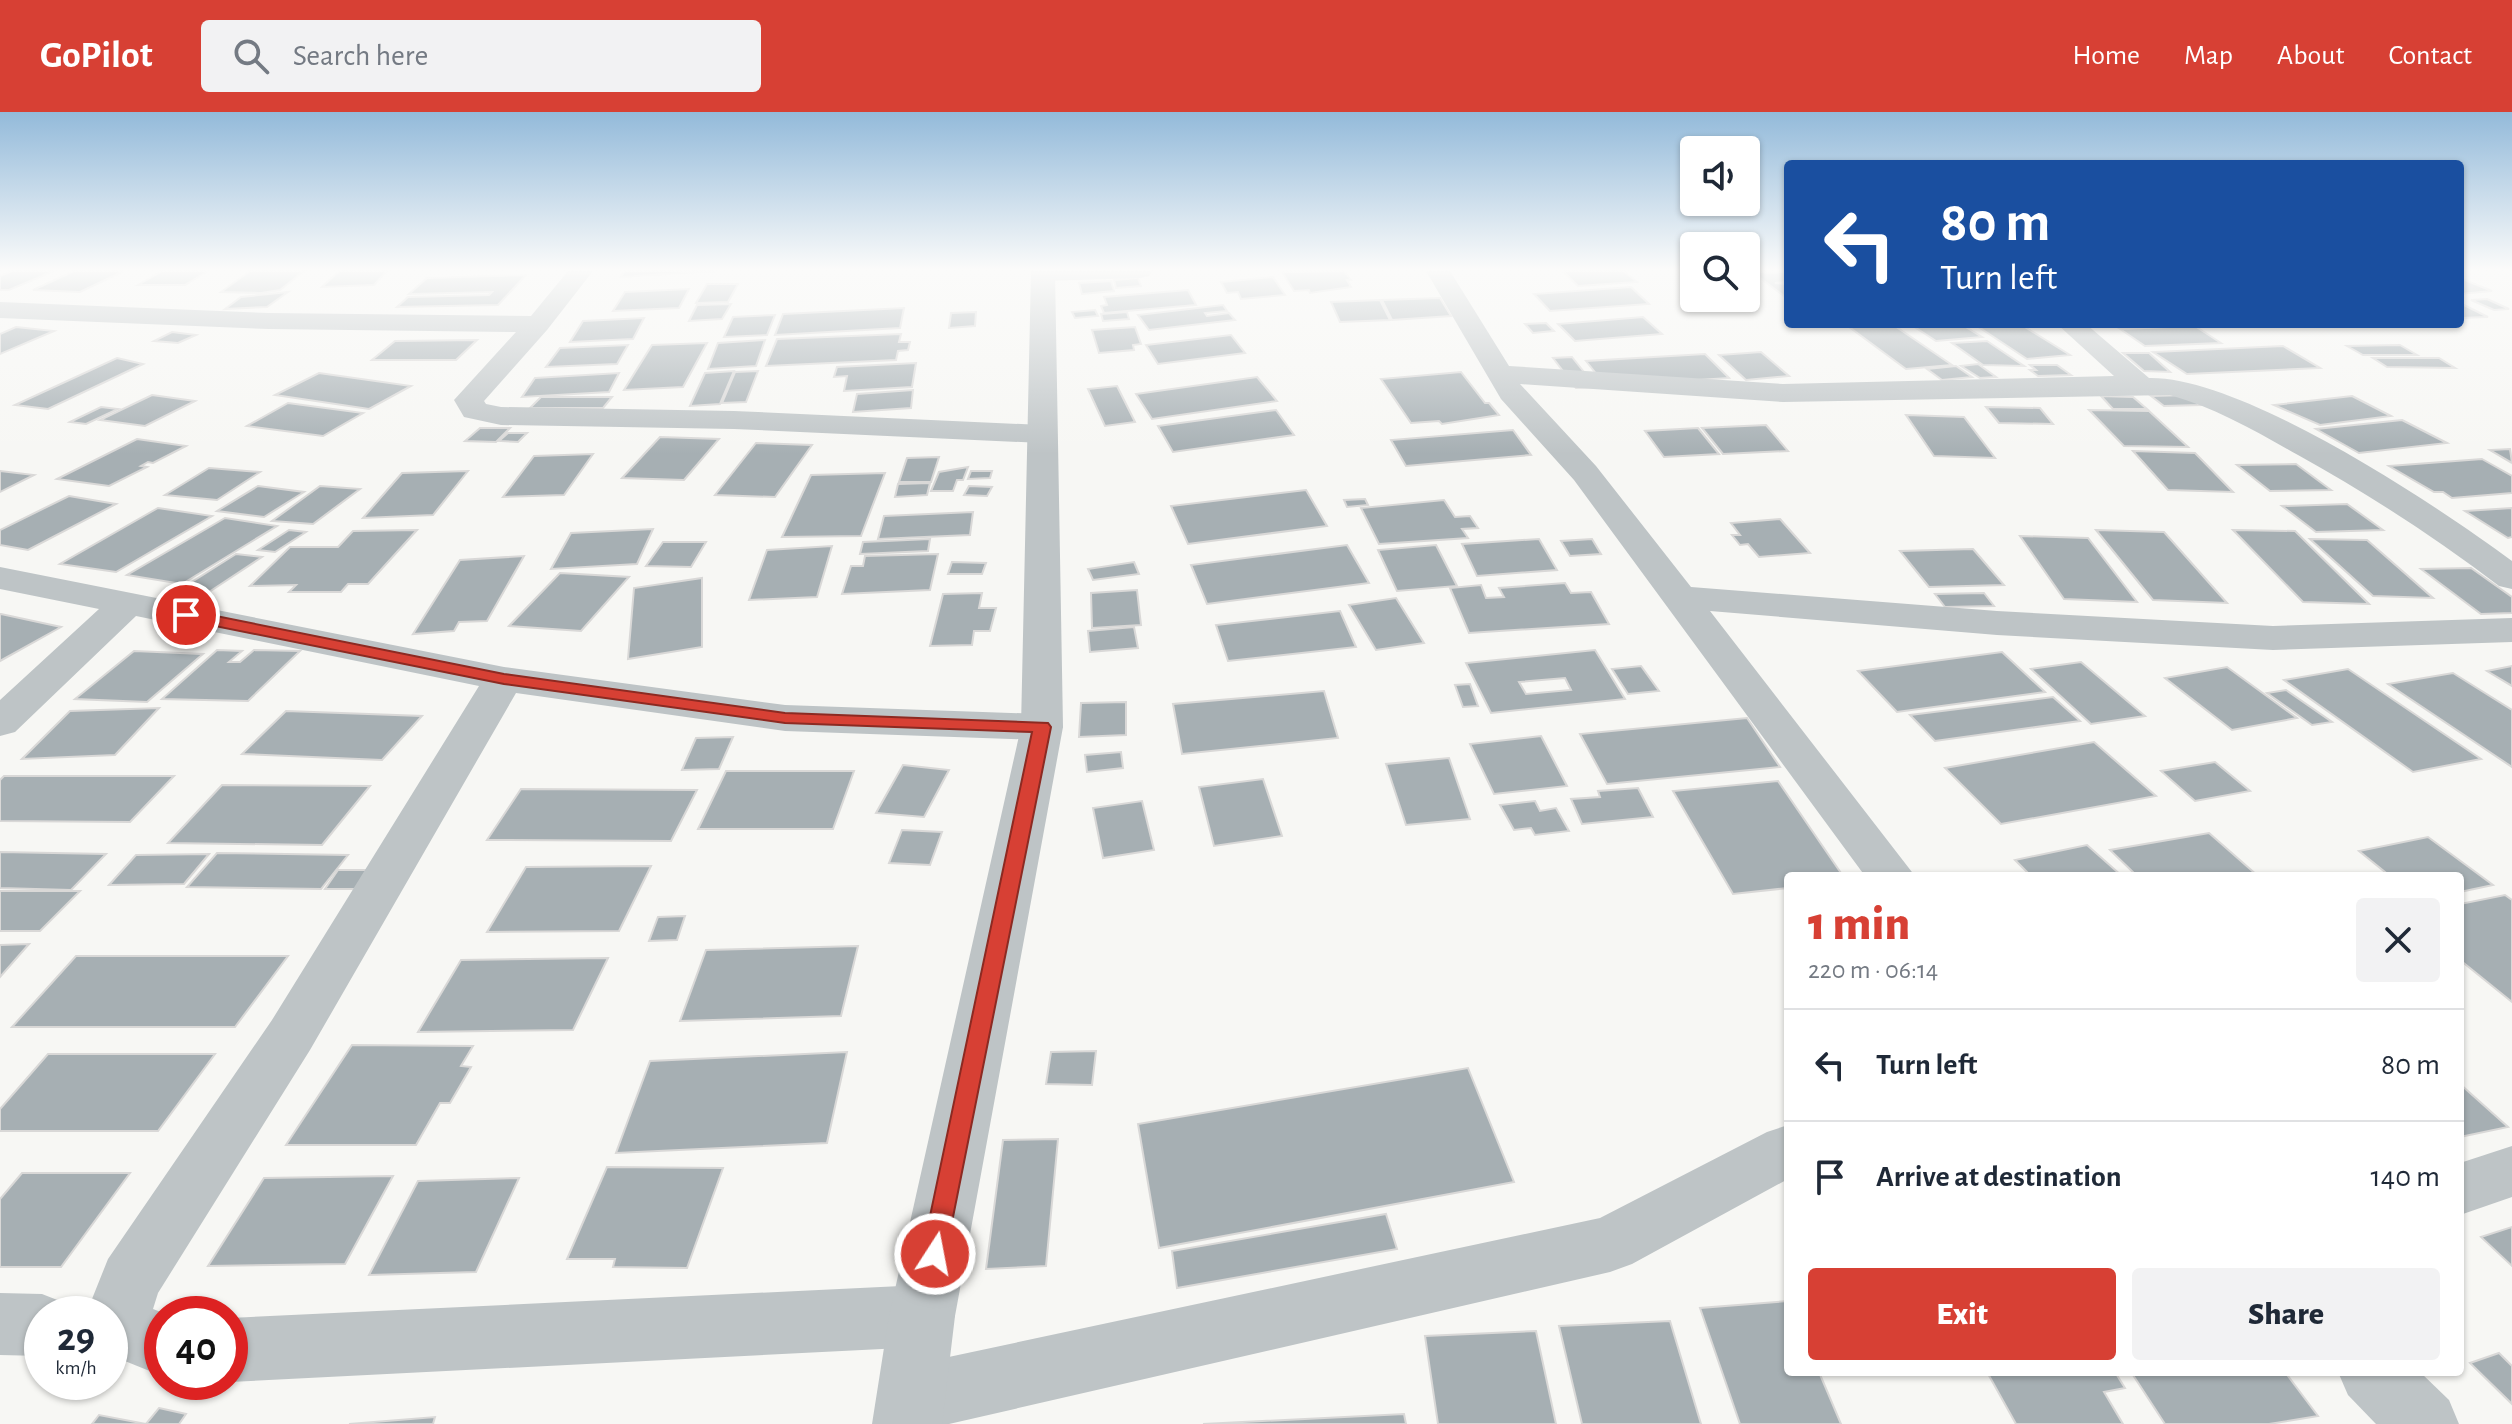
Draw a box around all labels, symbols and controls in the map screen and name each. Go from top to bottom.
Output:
search box [201,20,761,92]
icon: search [229,34,273,78]
text: GoPilot [40,37,153,75]
text: Search here [293,41,428,71]
text: Home [2073,42,2140,70]
text: Map [2184,42,2233,70]
text: About [2277,42,2345,70]
text: Contact [2389,42,2472,70]
map controls [1680,136,1760,312]
button: sound [1680,136,1760,216]
icon: left [1808,192,1912,296]
text: 80 m [1940,195,2050,251]
button: search [1680,232,1760,312]
text: Turn left [1940,260,2057,296]
pin [152,581,220,649]
icon: arrive [164,593,208,637]
button: close [2356,898,2440,982]
text: 1 min [1808,901,1910,949]
text: 220 m · 06:14 [1808,957,1938,983]
icon: left [1808,1043,1852,1087]
text: Turn left [1876,1050,1977,1080]
text: 80 m [2381,1050,2440,1080]
icon: arrive [1808,1155,1852,1199]
text: Arrive at destination [1876,1162,2122,1192]
text: 140 m [2370,1162,2440,1192]
position arrow [893,1212,977,1296]
button: Exit [1808,1268,2116,1360]
button: Share [2132,1268,2440,1360]
speed limit sign: 40 [144,1296,248,1400]
text: 29 [57,1318,95,1358]
text: km/h [55,1358,97,1378]

